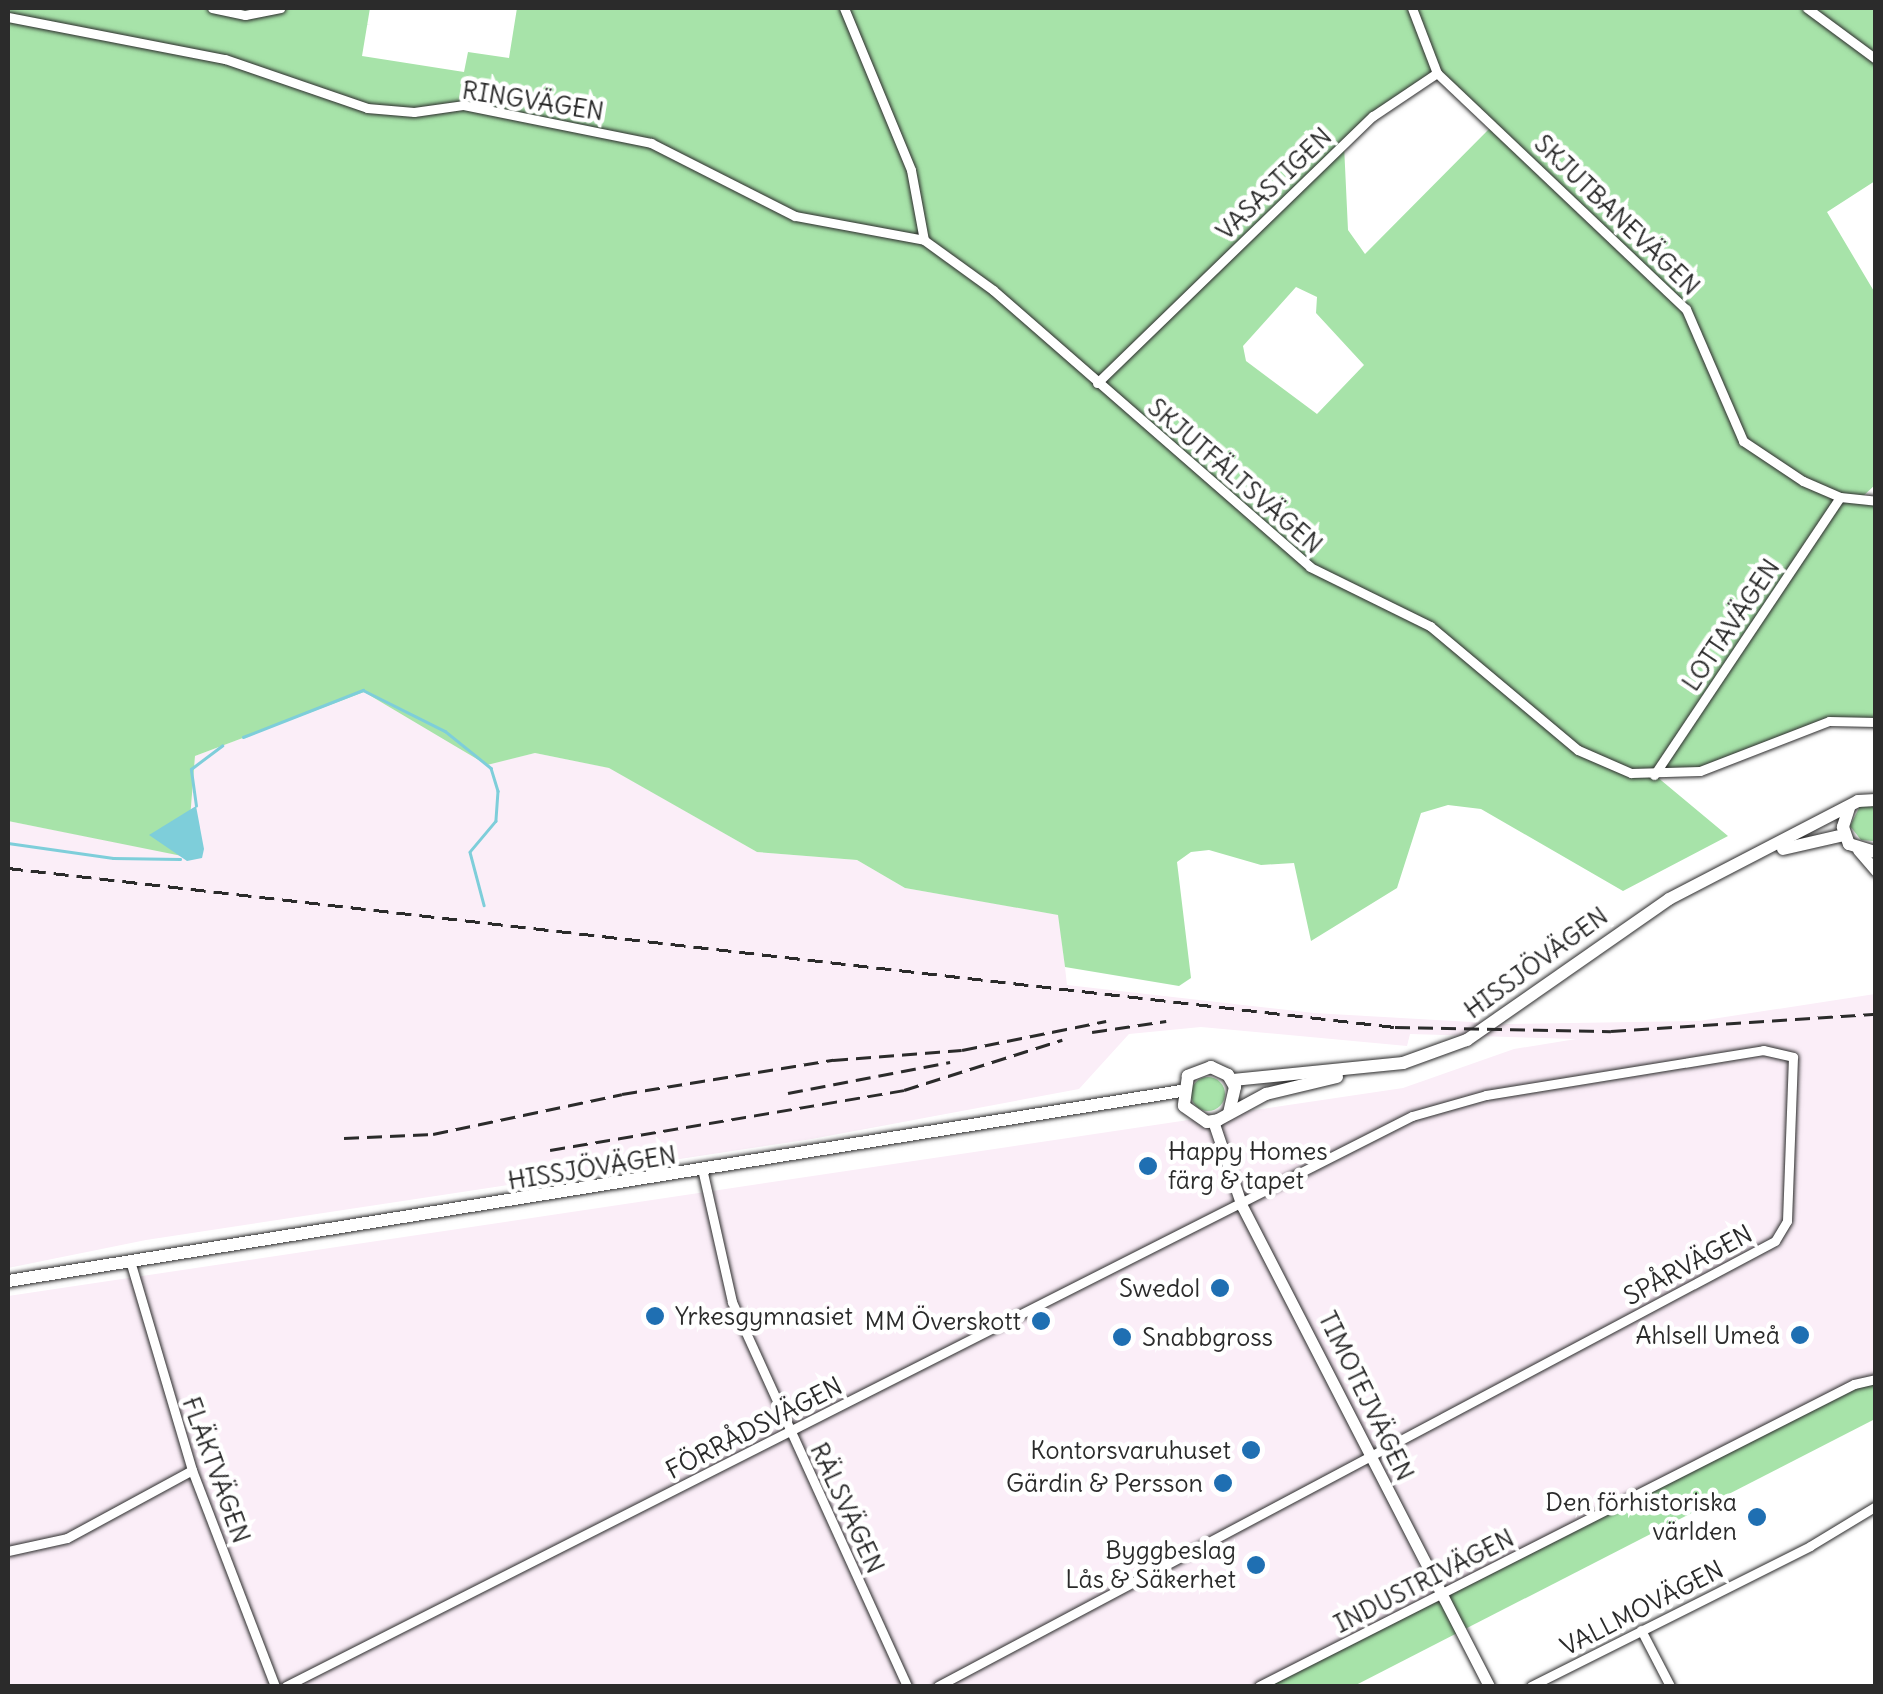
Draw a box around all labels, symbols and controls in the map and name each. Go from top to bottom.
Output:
street label: RINGVÄGEN [460,75,606,127]
street label: VASASTIGEN [1210,122,1338,246]
street label: SKJUTBANEVÄGEN [1528,129,1706,301]
street label: SKJUTFÄLTSVÄGEN [1142,392,1328,560]
street label: LOTTAVÄGEN [1676,553,1786,697]
street label: HISSJÖVÄGEN [1458,901,1614,1025]
place label: Happy Homes färg & tapet [1168,1137,1328,1196]
street label: HISSJÖVÄGEN [506,1140,678,1196]
marker: Happy Homes färg & tapet [1137,1155,1159,1177]
street label: SPÅRVÄGEN [1619,1219,1757,1311]
place label: Swedol [1119,1273,1200,1303]
marker: Swedol [1209,1277,1231,1299]
place label: Yrkesgymnasiet [675,1301,853,1331]
marker: Yrkesgymnasiet [644,1305,666,1327]
place label: MM Överskott [865,1306,1021,1336]
street label: TIMOTEJVÄGEN [1312,1306,1420,1486]
marker: MM Överskott [1030,1310,1052,1332]
place label: Ahlsell Umeå [1635,1320,1780,1350]
place label: Snabbgross [1142,1322,1273,1352]
marker: Ahlsell Umeå [1789,1324,1811,1346]
marker: Snabbgross [1111,1326,1133,1348]
street label: FÖRRÅDSVÄGEN [661,1371,847,1485]
street label: FLÄKTVÄGEN [176,1393,256,1547]
place label: Kontorsvaruhuset [1030,1435,1231,1465]
street label: RÄLSVÄGEN [804,1438,890,1578]
marker: Kontorsvaruhuset [1240,1439,1262,1461]
place label: Gärdin & Persson [1006,1468,1203,1498]
marker: Gärdin & Persson [1212,1472,1234,1494]
place label: Den förhistoriska världen [1545,1488,1737,1547]
marker: Den förhistoriska världen [1746,1506,1768,1528]
street label: INDUSTRIVÄGEN [1329,1523,1519,1639]
place label: Byggbeslag Lås & Säkerhet [1065,1536,1236,1595]
marker: Byggbeslag Lås & Säkerhet [1245,1554,1267,1576]
street label: VALLMOVÄGEN [1556,1554,1728,1662]

